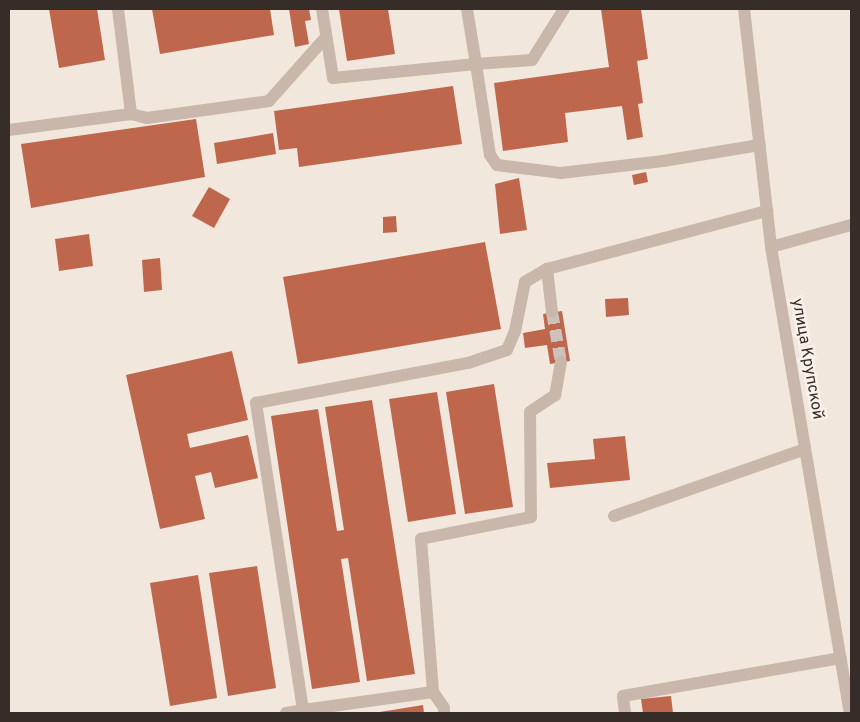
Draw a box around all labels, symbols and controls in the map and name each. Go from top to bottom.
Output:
street label: улица Крупской [787,297,827,421]

